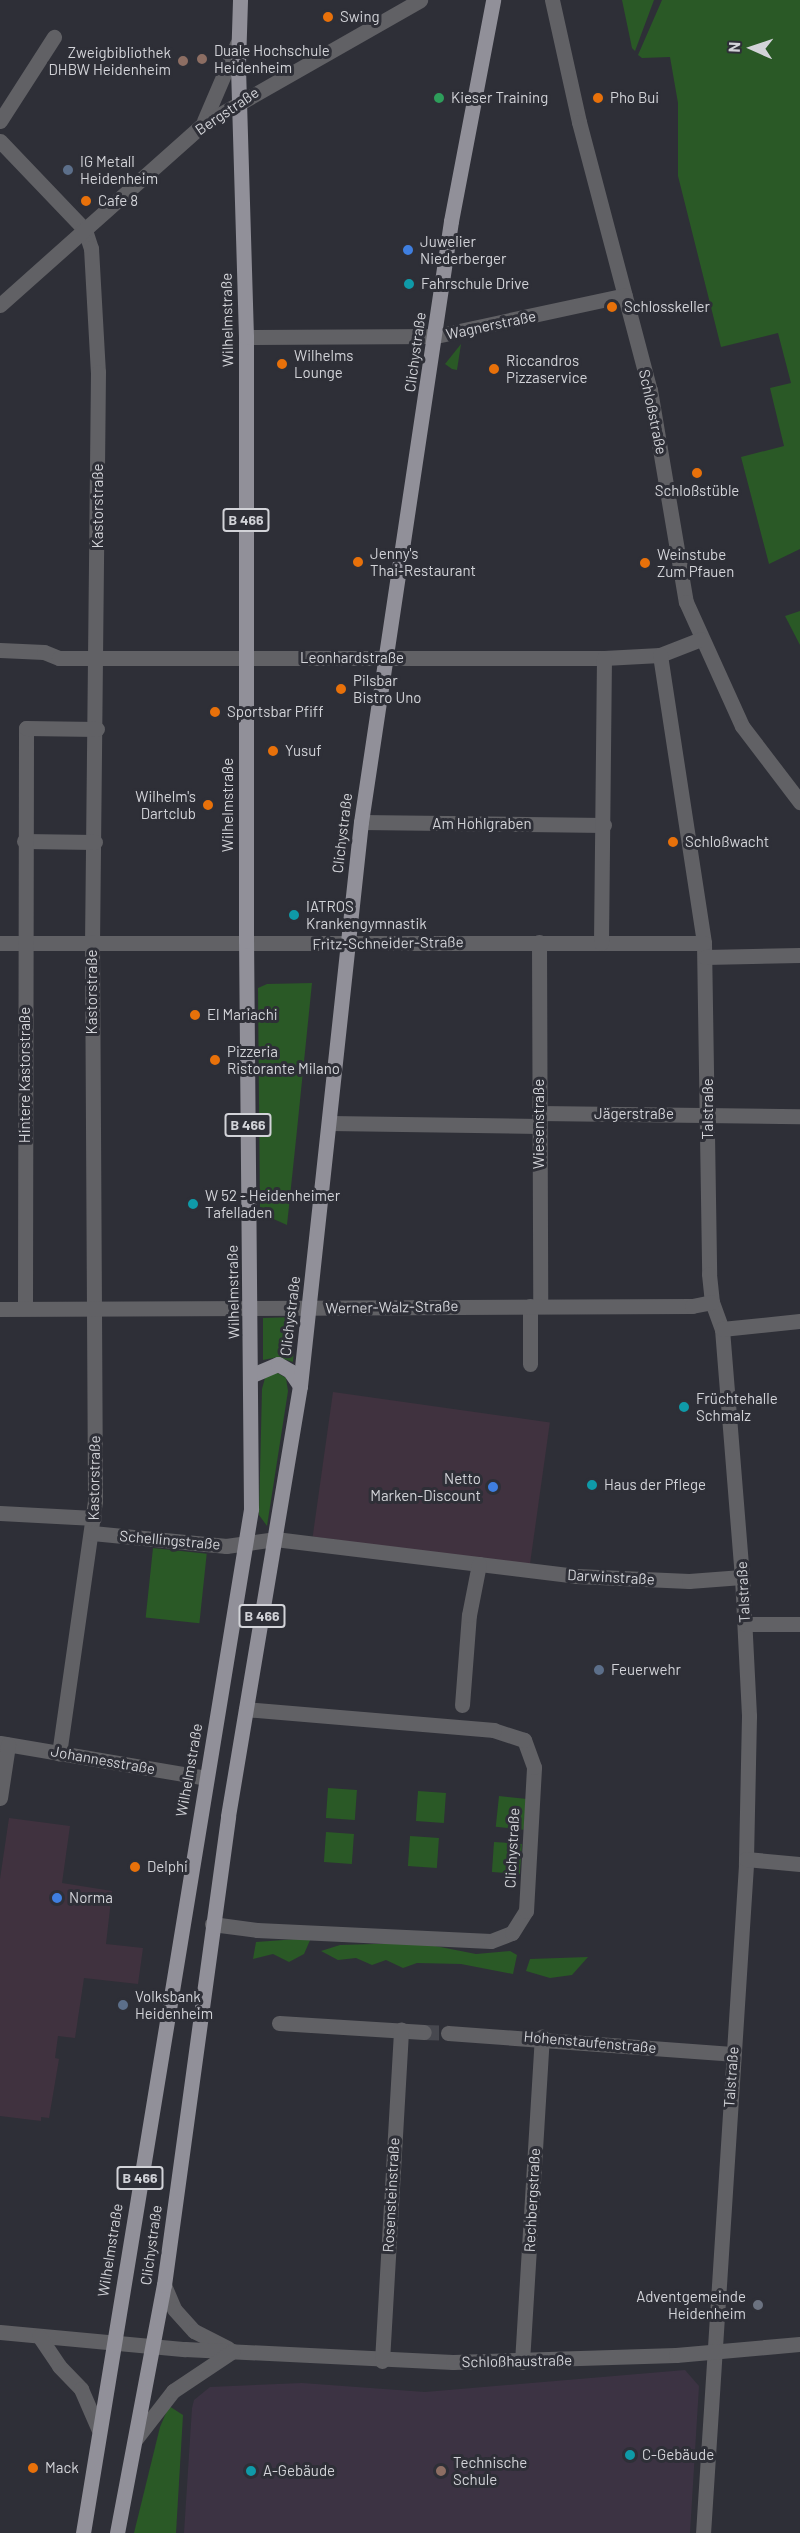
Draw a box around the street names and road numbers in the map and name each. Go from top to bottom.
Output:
street label: Bergstraße [192,83,262,139]
street label: Wilhelmstraße [217,273,237,367]
street label: Wagnerstraße [444,307,538,343]
street label: Clichystraße [400,311,430,393]
street label: Schloßstraße [635,368,671,456]
street label: Kastorstraße [89,464,107,548]
road number: B 466 [222,509,270,531]
street label: Leonhardstraße [300,649,404,667]
street label: Wilhelmstraße [219,758,237,852]
street label: Clichystraße [328,792,356,874]
street label: Am Hohlgraben [432,815,532,833]
street label: Fritz-Schneider-Straße [312,933,464,953]
street label: Kastorstraße [83,950,101,1034]
street label: Hintere Kastorstraße [16,1007,34,1143]
street label: Talstraße [699,1078,717,1140]
street label: Wiesenstraße [530,1079,548,1169]
street label: Jägerstraße [594,1105,674,1123]
road number: B 466 [224,1114,272,1136]
street label: Wilhelmstraße [223,1245,243,1339]
street label: Clichystraße [276,1275,304,1357]
street label: Werner-Walz-Straße [325,1297,459,1317]
street label: Kastorstraße [84,1435,104,1521]
street label: Schellingstraße [119,1527,221,1553]
street label: Talstraße [732,1561,754,1623]
street label: Darwinstraße [567,1566,655,1588]
road number: B 466 [238,1605,286,1627]
street label: Wilhelmstraße [172,1722,206,1818]
street label: Johannesstraße [49,1742,157,1778]
street label: Clichystraße [501,1807,523,1889]
street label: Hohenstaufenstraße [523,2027,657,2057]
street label: Talstraße [720,2046,742,2108]
street label: Rosensteinstraße [379,2137,403,2253]
street label: Rechbergstraße [520,2147,544,2253]
road number: B 466 [116,2167,164,2189]
street label: Wilhelmstraße [94,2202,126,2298]
street label: Clichystraße [136,2204,166,2286]
street label: Schloßhaustraße [462,2351,572,2371]

